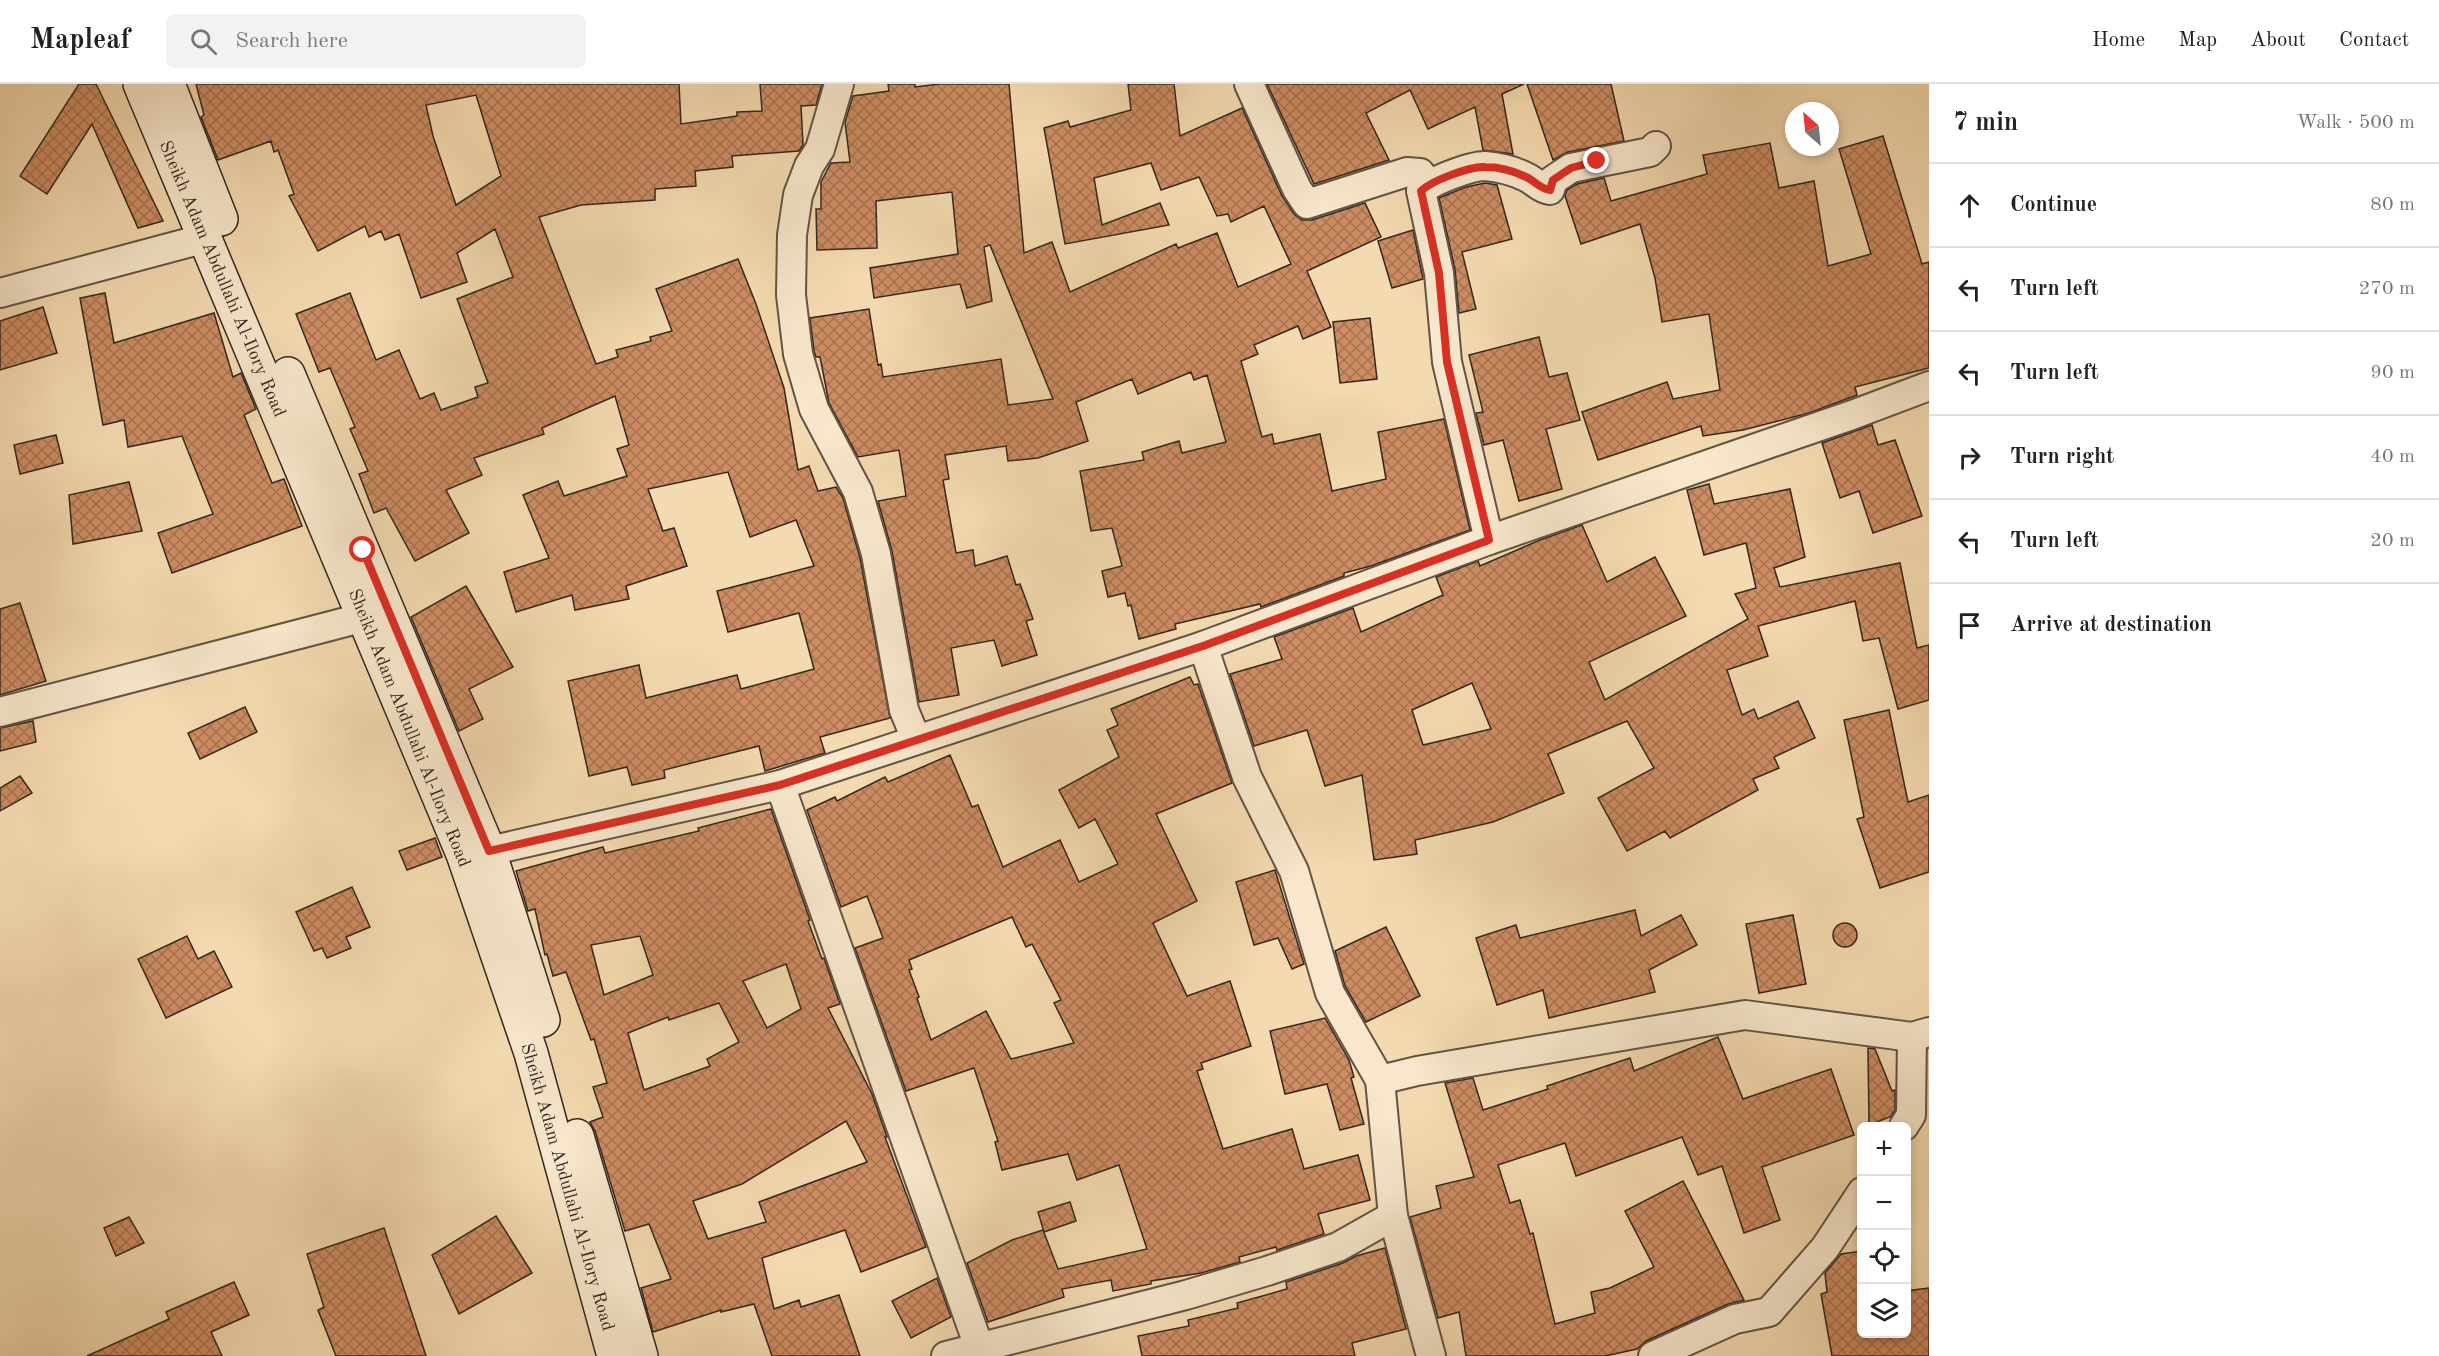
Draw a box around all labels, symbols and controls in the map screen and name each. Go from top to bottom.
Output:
search box [166,14,586,68]
icon: search [187,25,220,58]
text: Mapleaf [30,27,130,55]
text: Search here [235,30,348,52]
text: Home [2092,30,2145,51]
text: Map [2178,30,2217,51]
text: About [2250,30,2306,51]
text: Contact [2339,30,2409,51]
north arrow [1785,102,1839,156]
text: 7 min [1953,110,2018,136]
text: Walk · 500 m [2296,113,2415,133]
street label: Sheikh Adam Abdullahi Al-Ilory Road [155,138,289,420]
route end [1583,147,1609,173]
icon: ahead [1953,189,1986,222]
text: Continue [2010,194,2097,216]
text: 80 m [2370,195,2415,215]
icon: left [1953,273,1986,306]
text: Turn left [2010,278,2099,300]
text: 270 m [2359,279,2415,299]
icon: left [1953,357,1986,390]
text: Turn left [2010,362,2099,384]
text: 90 m [2370,363,2415,383]
icon: right [1953,441,1986,474]
text: Turn right [2010,446,2114,468]
text: 40 m [2370,447,2415,467]
icon: left [1953,525,1986,558]
text: Turn left [2010,530,2099,552]
text: 20 m [2370,531,2415,551]
route start [349,536,375,562]
street label: Sheikh Adam Abdullahi Al-Ilory Road [345,586,473,870]
icon: arrive [1953,609,1986,642]
text: Arrive at destination [2010,614,2212,636]
street label: Sheikh Adam Abdullahi Al-Ilory Road [517,1041,617,1333]
map controls [1857,1122,1911,1338]
button: + [1857,1122,1911,1176]
button: − [1857,1176,1911,1230]
button: locate [1857,1230,1911,1284]
button: layers [1857,1284,1911,1338]

